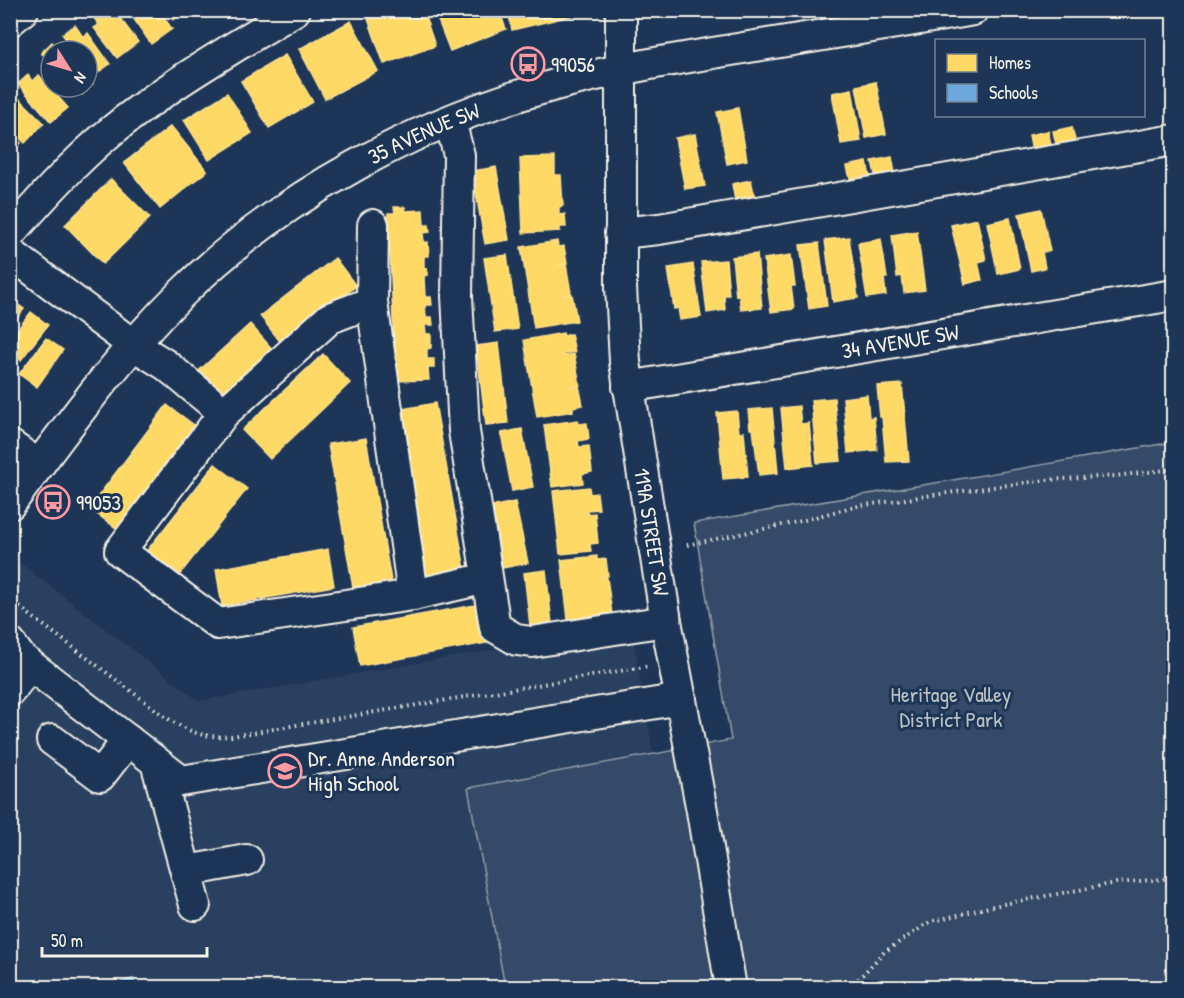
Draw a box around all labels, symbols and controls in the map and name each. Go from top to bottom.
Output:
north arrow [39,39,99,99]
legend [935,39,1145,117]
bus stop icon: 99056 [510,46,546,82]
place label: 99056 [551,49,595,79]
text: Homes [989,50,1031,75]
text: N [69,68,92,88]
text: Schools [989,80,1038,105]
street label: 35 AVENUE SW [362,95,484,171]
street label: 34 AVENUE SW [839,316,961,366]
street label: 119A STREET SW [627,466,677,598]
bus stop icon: 99053 [35,484,71,520]
place label: 99053 [76,487,121,517]
park label: Heritage Valley District Park [891,679,1011,734]
place label: Dr. Anne Anderson High School [308,743,455,798]
school or university icon: Dr. Anne Anderson High School [267,753,303,789]
scale bar [42,920,207,958]
text: 50 m [51,928,83,953]

